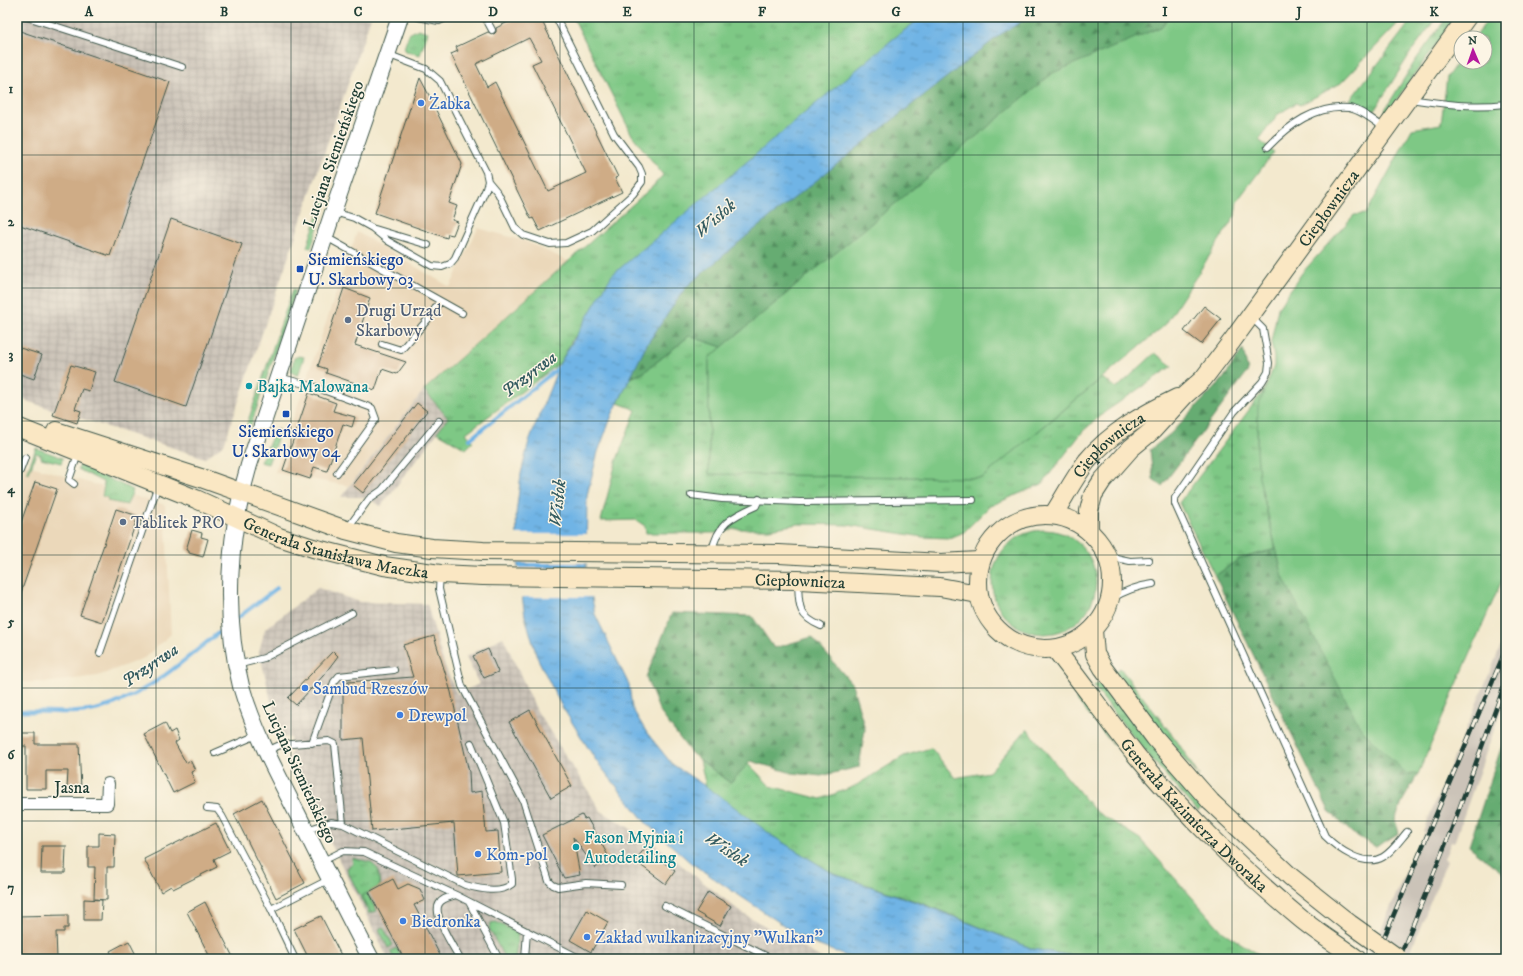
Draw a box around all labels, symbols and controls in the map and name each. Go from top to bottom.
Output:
text: A [84,4,94,20]
text: B [220,4,228,20]
text: C [354,4,363,20]
text: D [488,4,498,20]
text: E [622,4,632,20]
text: F [758,4,767,20]
text: G [891,4,901,20]
text: H [1025,4,1036,20]
text: I [1162,4,1168,20]
text: J [1294,4,1302,21]
text: K [1429,4,1439,20]
north arrow [1453,30,1493,70]
text: N [1468,34,1477,48]
street label: Lucjana Siemieńskiego [298,78,369,231]
text: 1 [9,81,14,97]
place label: Żabka [429,93,471,115]
marker: Żabka [416,98,426,108]
street label: Ciepłownicza [1294,165,1365,252]
water label: Wisłok [690,194,741,243]
text: 2 [8,214,15,230]
place label: Siemieńskiego U. Skarbowy 03 [308,249,413,291]
marker: Siemieńskiego U. Skarbowy 03 [295,264,305,274]
place label: Drugi Urząd Skarbowy [356,300,442,342]
marker: Drugi Urząd Skarbowy [343,315,353,325]
text: 3 [9,347,14,363]
water label: Przyrwa [498,347,562,403]
place label: Bajka Malowana [257,376,369,398]
marker: Bajka Malowana [244,381,254,391]
street label: Ciepłownicza [1068,407,1150,483]
marker: Siemieńskiego U. Skarbowy 04 [281,409,291,419]
place label: Siemieńskiego U. Skarbowy 04 [232,421,342,463]
water label: Wisłok [545,478,571,528]
text: 4 [6,481,15,498]
place label: Tablitek PRO [131,512,225,534]
street label: Generała Stanisława Maczka [239,512,431,584]
marker: Tablitek PRO [118,517,128,527]
street label: Ciepłownicza [755,569,847,594]
text: 5 [7,614,15,630]
water label: Przyrwa [118,639,183,693]
place label: Sambud Rzeszów [313,678,428,700]
marker: Sambud Rzeszów [300,683,310,693]
street label: Lucjana Siemieńskiego [257,698,342,847]
place label: Drewpol [408,705,467,727]
marker: Drewpol [395,710,405,720]
street label: Generała Kazimierza Dworaka [1115,734,1273,898]
text: 6 [8,747,16,763]
street label: Jasna [52,777,90,799]
place label: Fason Myjnia i Autodetailing [584,827,683,869]
water label: Wisłok [701,827,753,873]
marker: Fason Myjnia i Autodetailing [571,842,581,852]
place label: Kom-pol [486,844,548,866]
marker: Kom-pol [473,849,483,859]
text: 7 [8,880,15,896]
place label: Biedronka [411,911,481,933]
marker: Biedronka [398,916,408,926]
place label: Zakład wulkanizacyjny "Wulkan" [595,927,823,949]
marker: Zakład wulkanizacyjny "Wulkan" [582,932,592,942]

